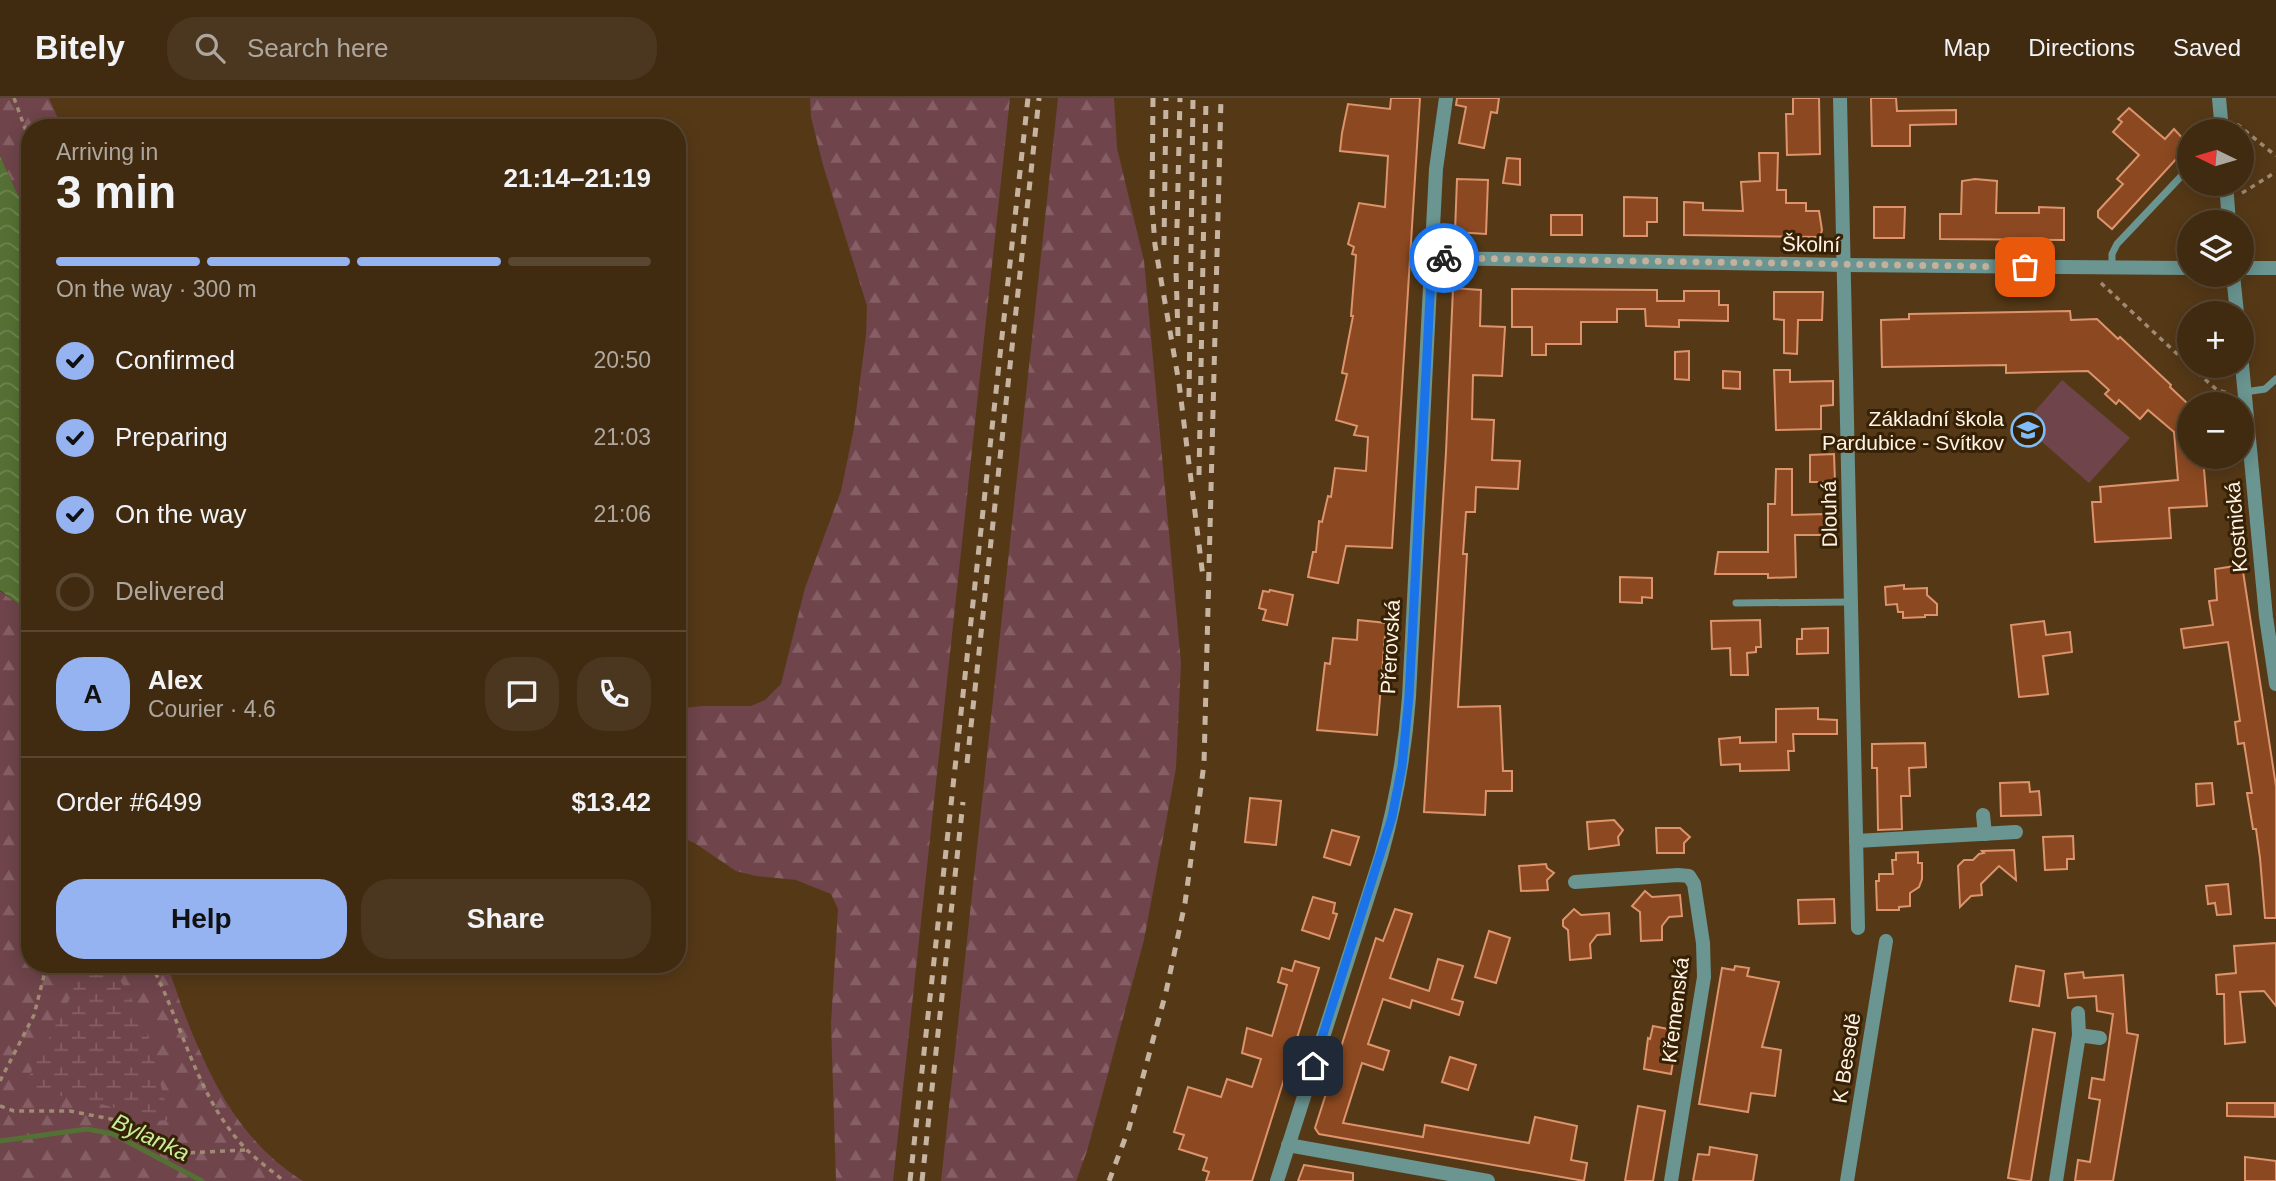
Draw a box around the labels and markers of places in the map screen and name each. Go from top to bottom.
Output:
pin [1995,237,2055,297]
place label: Základní škola Pardubice - Svítkov [1822,407,2004,454]
school or university icon: Základní škola Pardubice - Svítkov [2009,411,2047,449]
pin [1283,1036,1343,1096]

